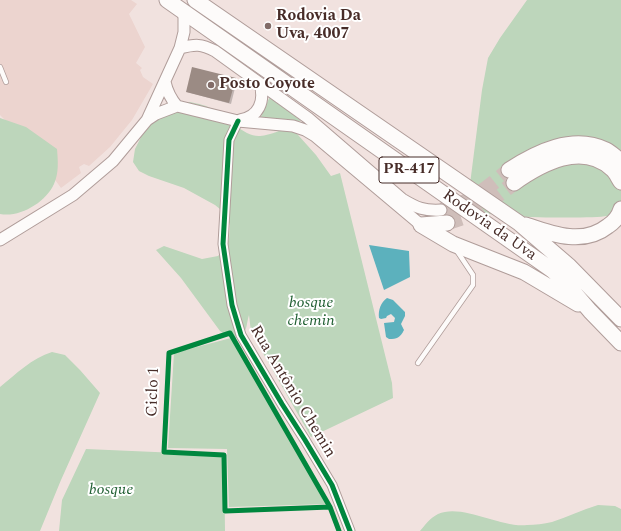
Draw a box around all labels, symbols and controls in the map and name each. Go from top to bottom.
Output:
place label: Rodovia Da Uva, 4007 [276,7,361,45]
marker: Rodovia Da Uva, 4007 [263,21,273,31]
place label: Posto Coyote [219,75,315,95]
marker: Posto Coyote [206,80,216,90]
road number: PR-417 [379,157,439,183]
street label: Rodovia da Uva [438,186,540,266]
park label: bosque chemin [287,294,335,332]
street label: Rua Antônio Chemin [245,323,339,461]
street label: Ciclo 1 [144,367,164,417]
park label: bosque [89,481,133,501]

